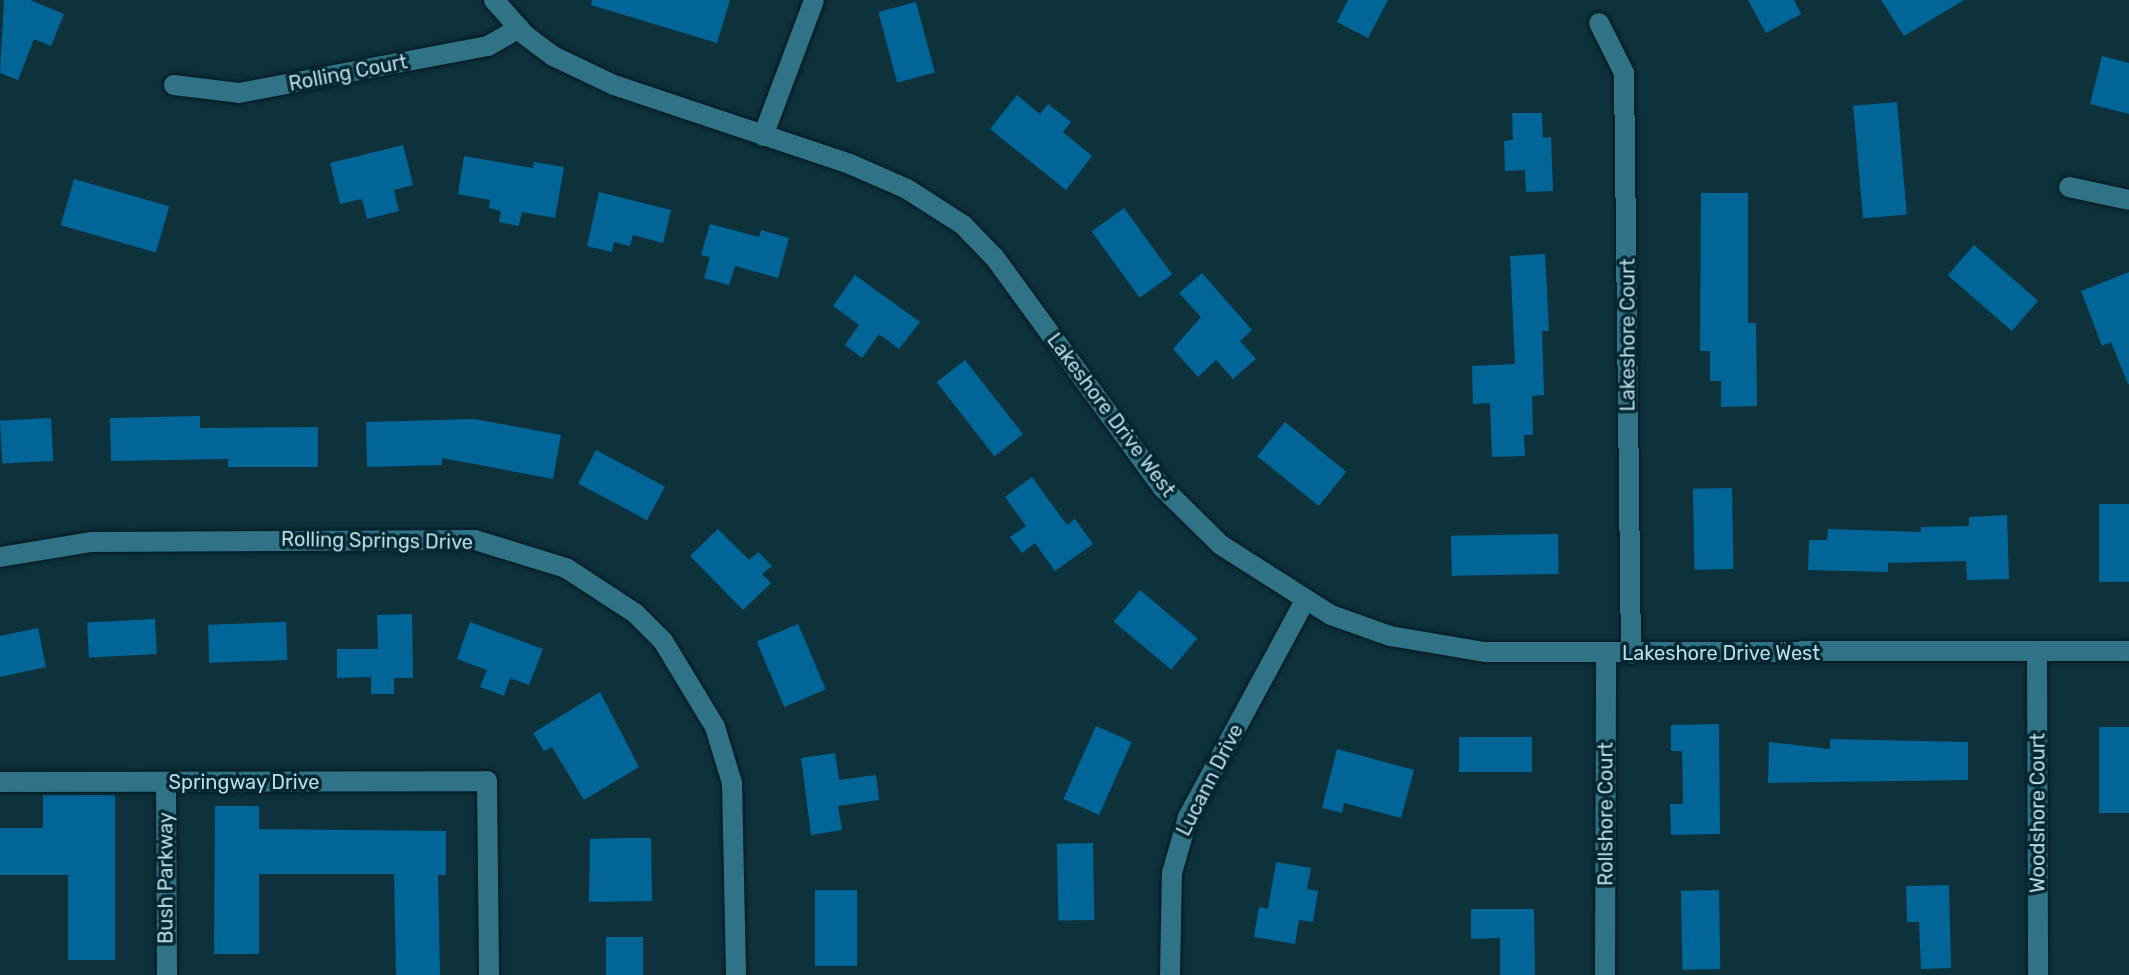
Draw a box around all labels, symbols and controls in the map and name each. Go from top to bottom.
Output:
street label: Rolling Court [287,50,409,96]
street label: Lakeshore Court [1616,259,1640,411]
street label: Lakeshore Drive West [1042,329,1180,501]
street label: Rolling Springs Drive [281,527,473,555]
street label: Lakeshore Drive West [1622,641,1820,665]
street label: Lucann Drive [1172,720,1248,840]
street label: Woodshore Court [2026,733,2050,893]
street label: Rollshore Court [1594,742,1618,886]
street label: Springway Drive [168,770,320,794]
street label: Bush Parkway [154,812,178,944]

